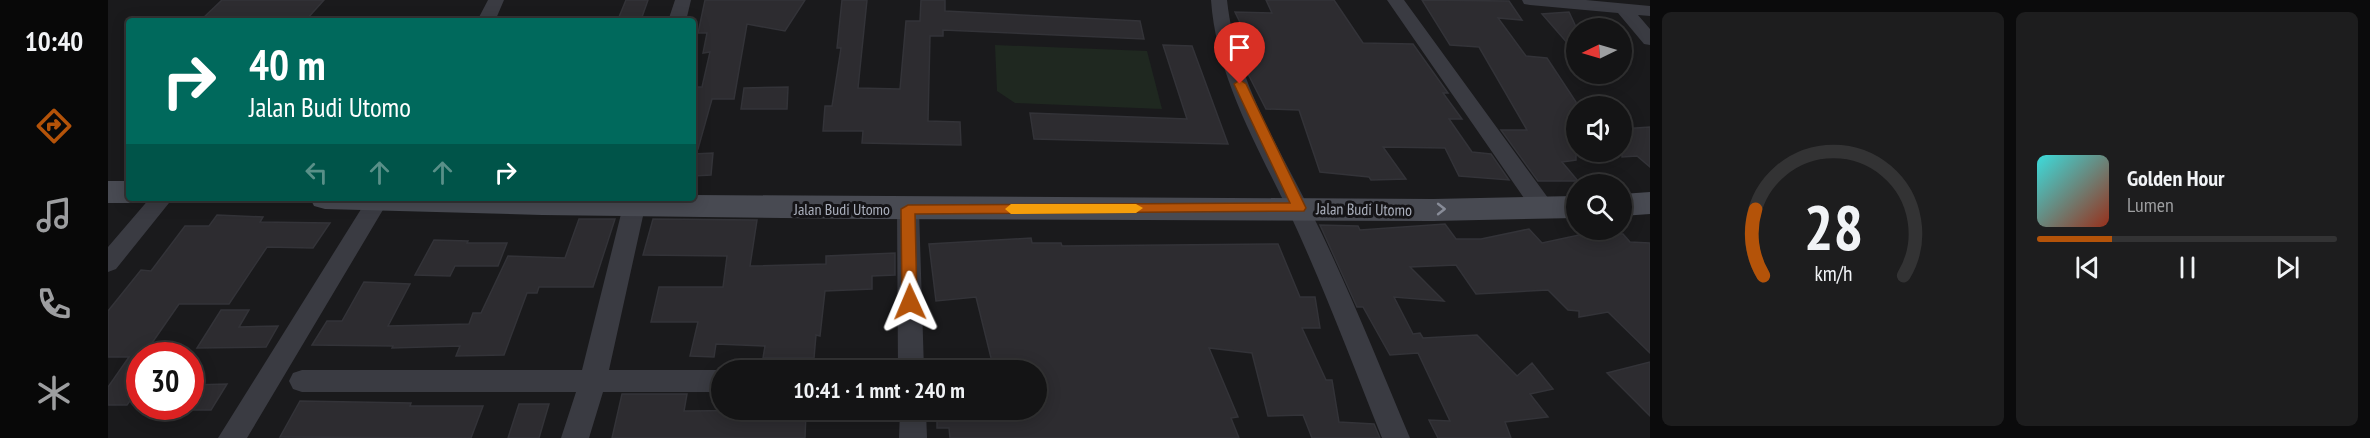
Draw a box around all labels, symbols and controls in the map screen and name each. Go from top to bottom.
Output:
north arrow [1566,18,1632,84]
map controls [1566,18,1632,240]
pin [1214,22,1265,84]
text: 10:40 [25,24,83,58]
icon: arrive [1223,31,1256,64]
text: 40 m [249,37,326,92]
icon: right [150,42,228,120]
text: Jalan Budi Utomo [249,90,411,124]
button: sound [1566,96,1632,162]
icon: directions [33,105,75,147]
icon: left [300,156,333,189]
icon: ahead [363,156,396,189]
icon: ahead [426,156,459,189]
icon: right [489,156,522,189]
text: Golden Hour [2127,164,2225,192]
button: search [1566,174,1632,240]
text: 28 [1803,186,1863,267]
text: Lumen [2127,192,2174,218]
icon: music [33,194,75,236]
street label: Jalan Budi Utomo [1315,198,1412,220]
street label: Jalan Budi Utomo [793,199,890,219]
one-way arrow [1437,203,1446,215]
icon: previous [2071,251,2104,284]
icon: pause [2171,251,2204,284]
icon: next [2271,251,2304,284]
text: km/h [1814,259,1852,287]
position arrow [878,270,942,334]
icon: phone [33,283,75,325]
speed limit sign: 30 [126,342,204,420]
icon: climate [33,372,75,414]
text: 10:41 · 1 mnt · 240 m [793,376,965,404]

